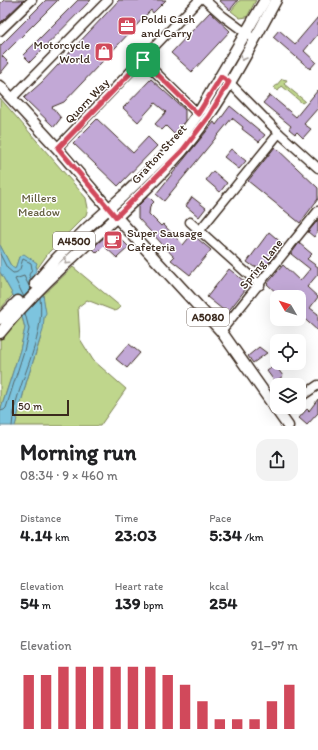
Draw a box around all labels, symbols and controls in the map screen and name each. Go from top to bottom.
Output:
place label: Poldi Cash and Carry [141,12,196,40]
office icon: Poldi Cash and Carry [116,15,138,37]
place label: Motorcycle World [33,38,90,66]
shop icon: Motorcycle World [93,41,115,63]
pin [126,43,160,77]
icon: arrive [132,49,154,71]
one-way arrow [240,54,247,62]
street label: Quorn Way [62,75,112,127]
street label: Grafton Street [129,121,190,187]
park label: Millers Meadow [18,191,60,219]
place label: Super Sausage Cafeteria [127,226,203,254]
cafe icon: Super Sausage Cafeteria [102,229,124,251]
road number: A4500 [53,232,95,250]
street label: Spring Lane [237,236,286,292]
one-way arrow [64,257,72,265]
north arrow [270,290,306,326]
map controls [270,290,306,414]
road number: A5080 [187,308,229,326]
button: locate [270,334,306,370]
button: layers [270,378,306,414]
scale bar [12,398,69,417]
text: 50 m [18,400,42,413]
text: Morning run [20,439,136,466]
button: share [256,439,298,481]
text: 08:34 · 9 × 460 m [20,468,118,483]
text: Distance [20,512,61,525]
text: Time [115,512,138,525]
text: Pace [209,512,231,525]
text: 4.14 [20,525,53,545]
text: 23:03 [115,525,157,545]
text: 5:34 [209,525,242,545]
text: km [53,531,70,544]
text: /km [242,531,264,544]
text: Elevation [20,580,64,593]
text: Heart rate [115,580,163,593]
text: kcal [209,580,229,593]
text: 54 [20,593,39,613]
text: 139 [115,593,141,613]
text: 254 [209,593,237,613]
text: m [39,599,51,612]
text: bpm [141,599,164,612]
text: Elevation [20,638,72,653]
text: 91–97 m [251,638,298,653]

